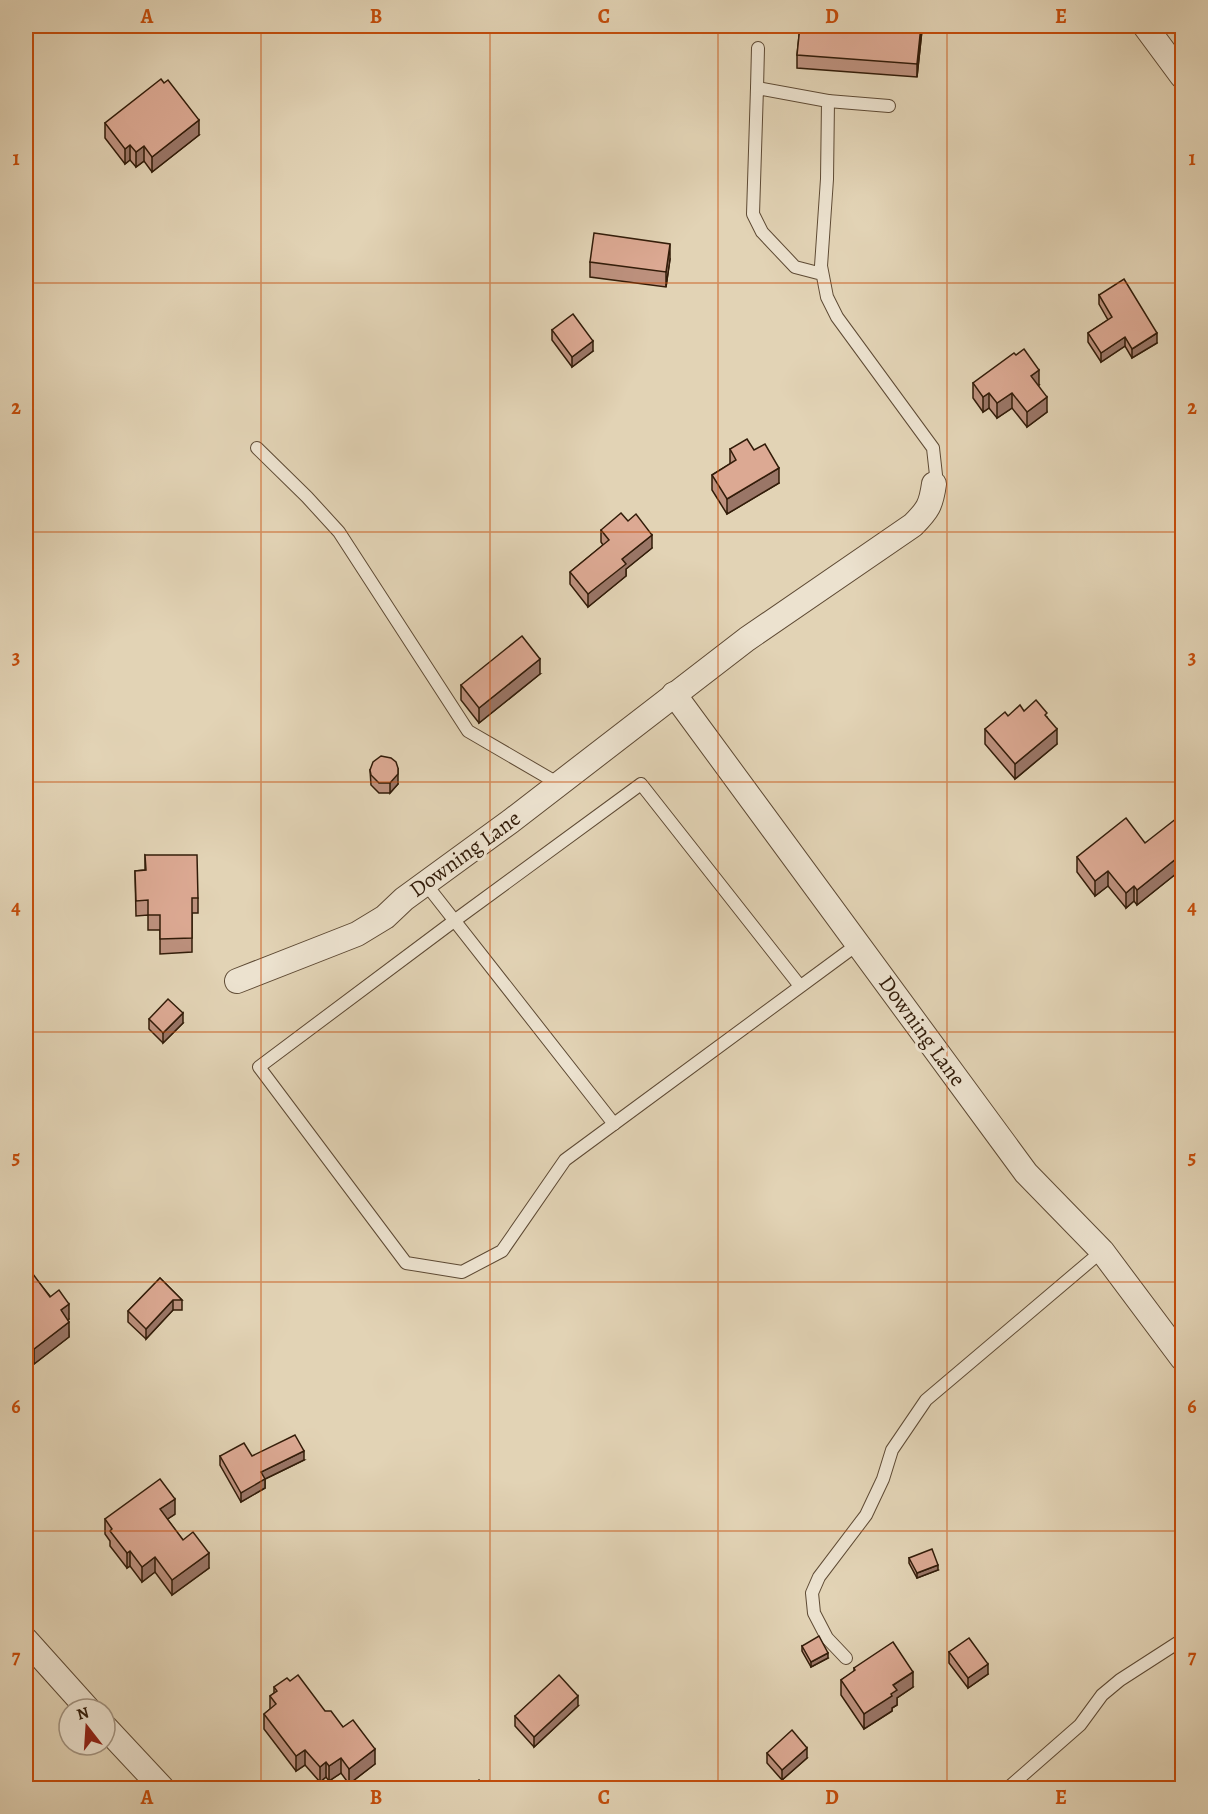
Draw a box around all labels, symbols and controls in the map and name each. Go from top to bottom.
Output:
text: A [140,3,154,30]
text: B [370,3,382,30]
text: C [598,3,610,30]
text: D [825,3,839,30]
text: E [1055,3,1067,30]
text: 1 [12,145,20,172]
text: 1 [1188,145,1196,172]
text: 2 [11,394,21,421]
text: 2 [1187,394,1197,421]
text: 3 [12,644,20,671]
text: 3 [1188,644,1196,671]
street label: Downing Lane [403,803,527,905]
text: 4 [11,894,21,921]
text: 4 [1187,894,1197,921]
street label: Downing Lane [871,969,973,1093]
text: 5 [12,1144,20,1171]
text: 5 [1188,1144,1196,1171]
text: 6 [11,1393,21,1420]
text: 6 [1187,1393,1197,1420]
text: 7 [12,1643,21,1670]
text: 7 [1188,1643,1197,1670]
north arrow [57,1697,117,1757]
text: N [74,1701,92,1726]
text: A [140,1784,154,1811]
text: B [370,1784,382,1811]
text: C [598,1784,610,1811]
text: D [825,1784,839,1811]
text: E [1055,1784,1067,1811]

